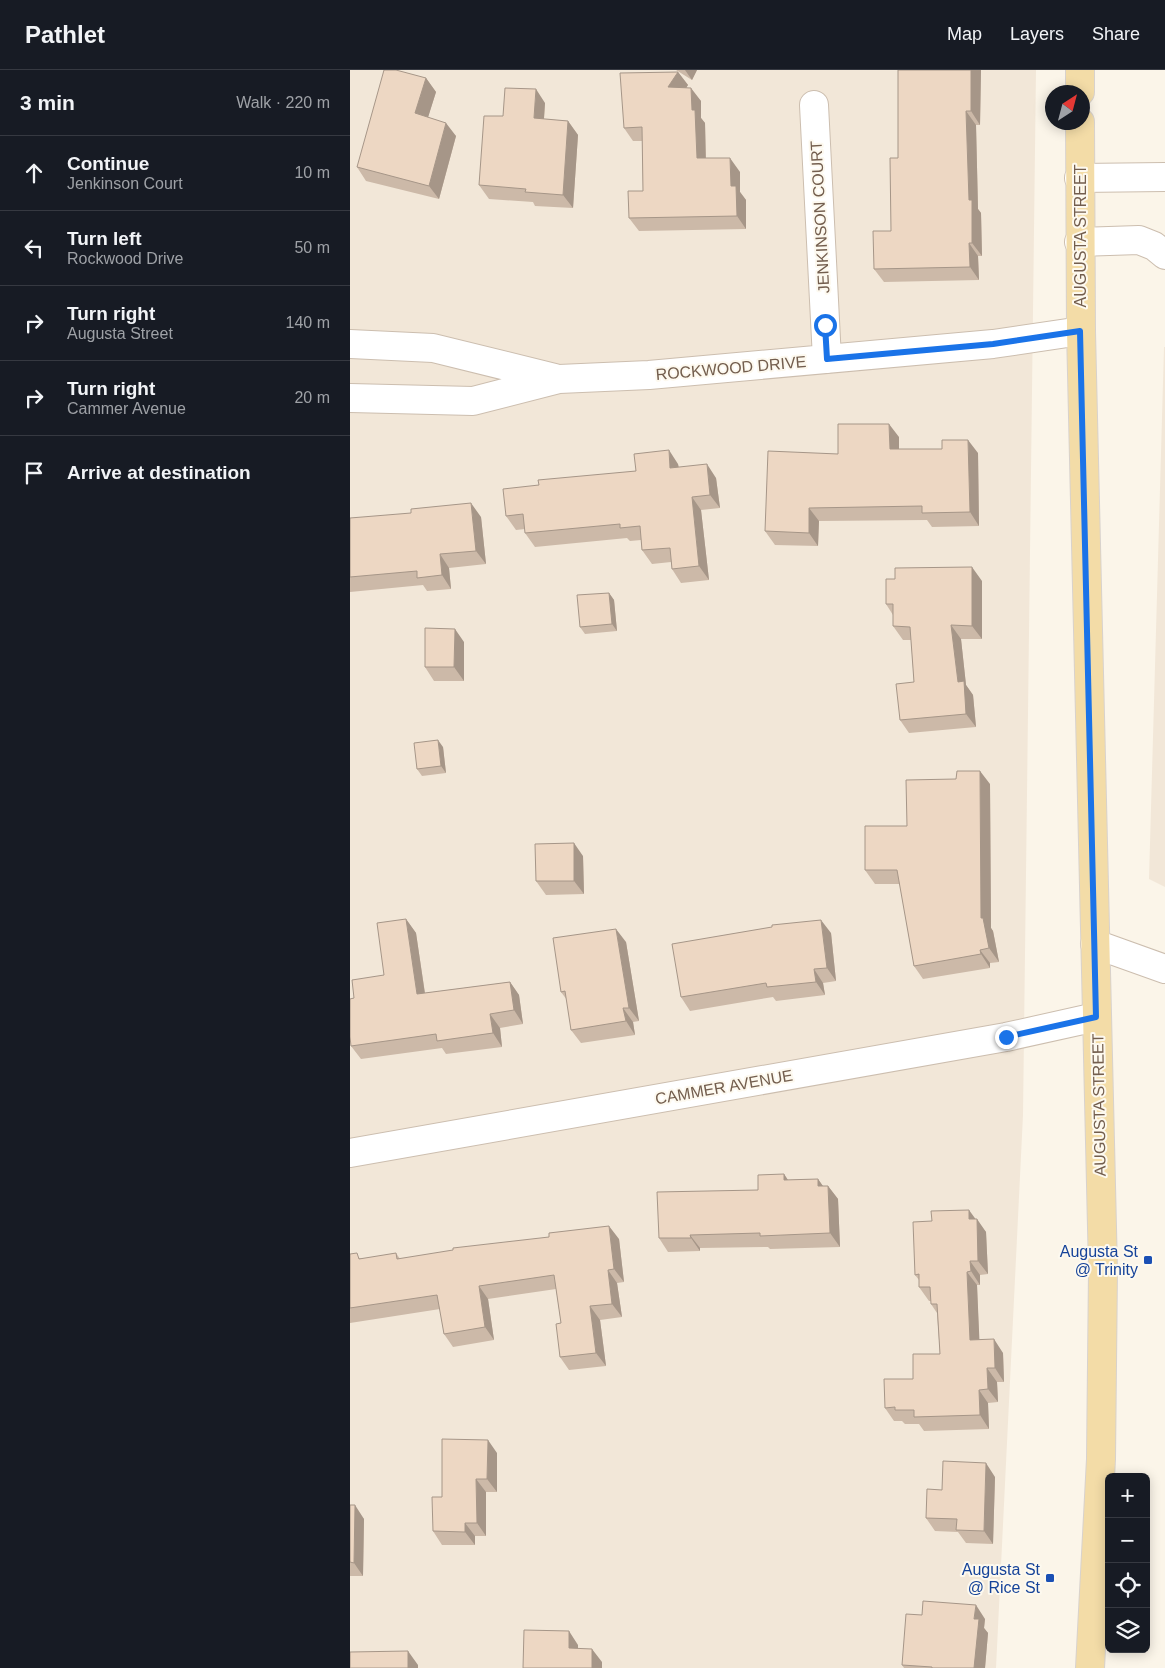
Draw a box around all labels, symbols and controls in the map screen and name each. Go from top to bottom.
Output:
text: Pathlet [25,21,105,48]
text: Map [947,24,982,44]
text: Layers [1010,24,1064,44]
text: Share [1092,24,1140,44]
north arrow [1045,85,1090,130]
text: 3 min [20,91,75,114]
text: Walk · 220 m [236,94,330,111]
street label: JENKINSON COURT [808,140,832,294]
text: Continue [67,153,149,174]
icon: ahead [20,159,48,187]
text: 10 m [294,164,330,181]
street label: AUGUSTA STREET [1072,164,1089,307]
text: Jenkinson Court [67,175,183,192]
text: Turn left [67,228,142,249]
icon: left [20,234,48,262]
text: 50 m [294,239,330,256]
text: Rockwood Drive [67,250,183,267]
text: Turn right [67,303,155,324]
icon: right [20,309,48,337]
text: 140 m [286,314,330,331]
route start [814,314,837,337]
text: Augusta Street [67,325,173,342]
street label: ROCKWOOD DRIVE [655,353,807,383]
text: Turn right [67,378,155,399]
icon: right [20,384,48,412]
text: 20 m [294,389,330,406]
text: Cammer Avenue [67,400,186,417]
icon: arrive [20,459,48,487]
text: Arrive at destination [67,462,251,483]
route end [995,1026,1018,1049]
street label: AUGUSTA STREET [1089,1033,1109,1177]
street label: CAMMER AVENUE [654,1067,794,1107]
place label: Augusta St @ Trinity [1060,1243,1139,1278]
marker: Augusta St @ Trinity [1142,1254,1154,1266]
map controls [1105,1473,1150,1653]
button: + [1105,1473,1150,1518]
button: − [1105,1518,1150,1563]
place label: Augusta St @ Rice St [962,1561,1041,1596]
button: locate [1105,1563,1150,1608]
marker: Augusta St @ Rice St [1044,1572,1056,1584]
button: layers [1105,1608,1150,1653]

